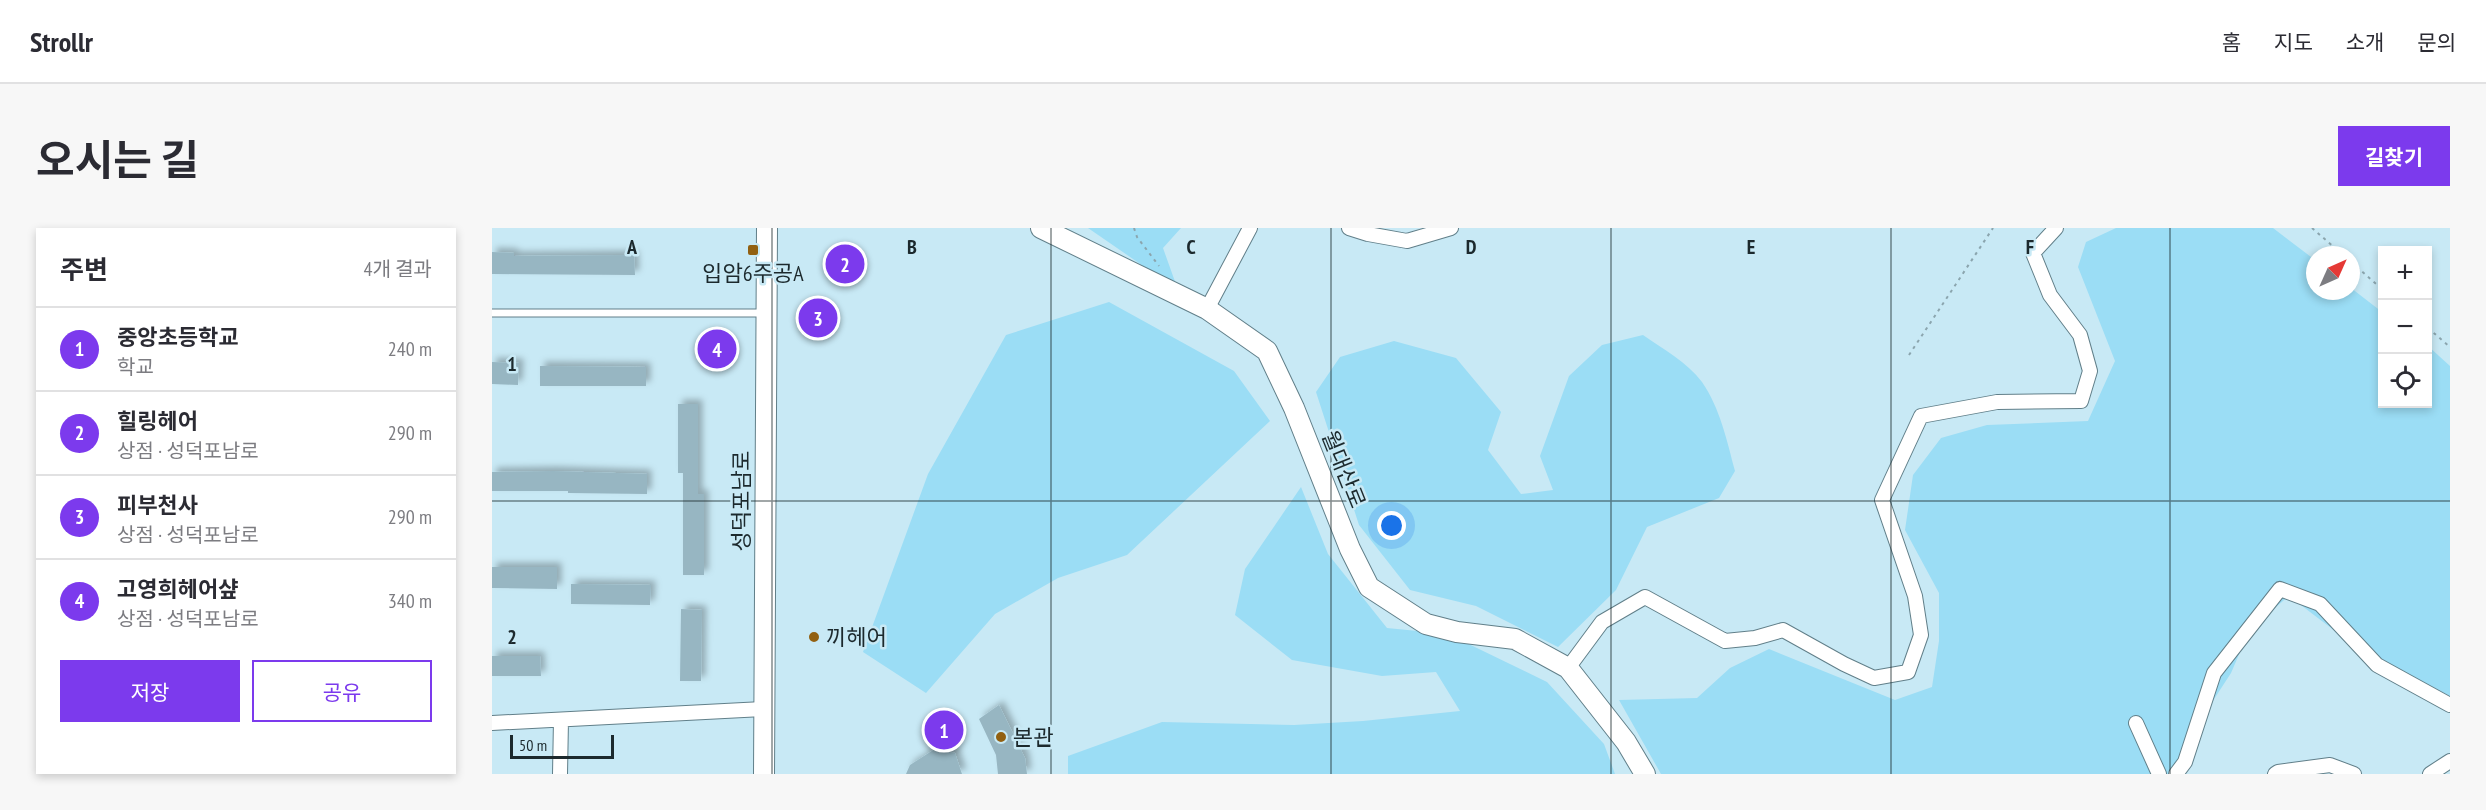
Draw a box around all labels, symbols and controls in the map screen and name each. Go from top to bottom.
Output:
text: Strollr [30,23,93,60]
text: 홈 [2222,29,2241,56]
text: 지도 [2274,29,2313,56]
text: 소개 [2346,29,2384,56]
text: 문의 [2417,29,2456,56]
button: 길찾기 [2338,126,2450,186]
text: 오시는 길 [36,132,199,187]
text: A [626,234,638,260]
text: B [907,234,917,260]
text: C [1186,234,1196,260]
text: D [1466,234,1477,260]
text: E [1747,234,1755,260]
text: F [2026,234,2034,260]
pin: 2 [826,242,864,286]
marker: 입암6주공A [746,243,760,257]
north arrow [2306,246,2360,300]
map controls [2378,246,2432,408]
button: + [2378,246,2432,300]
text: 주변 [60,253,108,286]
text: 4개 결과 [364,256,432,282]
place label: 입암6주공A [702,259,804,287]
pin: 3 [798,296,838,340]
button: − [2378,300,2432,354]
text: 중앙초등학교 [117,323,238,351]
pin: 4 [698,326,736,372]
text: 1 [75,336,84,362]
text: 240 m [388,336,432,362]
text: 1 [507,351,517,377]
text: 학교 [117,354,154,380]
button: locate [2378,354,2432,408]
text: 힐링헤어 [117,407,198,435]
text: 2 [75,420,84,446]
text: 290 m [388,420,432,446]
street label: 월대산로 [1316,426,1372,512]
text: 상점 · 성덕포남로 [117,438,259,464]
street label: 성덕포남로 [727,450,755,552]
text: 피부천사 [117,491,198,519]
text: 3 [75,504,84,530]
text: 290 m [388,504,432,530]
your location [1377,511,1406,540]
text: 상점 · 성덕포남로 [117,522,259,548]
text: 고영희헤어샾 [117,575,238,603]
text: 4 [75,588,84,614]
text: 340 m [388,588,432,614]
text: 상점 · 성덕포남로 [117,606,259,632]
place label: 끼헤어 [826,623,887,651]
text: 2 [507,624,517,650]
marker: 끼헤어 [807,630,821,644]
button: 저장 [60,660,240,722]
button: 공유 [252,660,432,722]
pin: 1 [924,708,964,752]
place label: 본관 [1013,723,1053,751]
marker: 본관 [994,730,1008,744]
scale bar [510,732,614,760]
text: 50 m [519,735,547,755]

